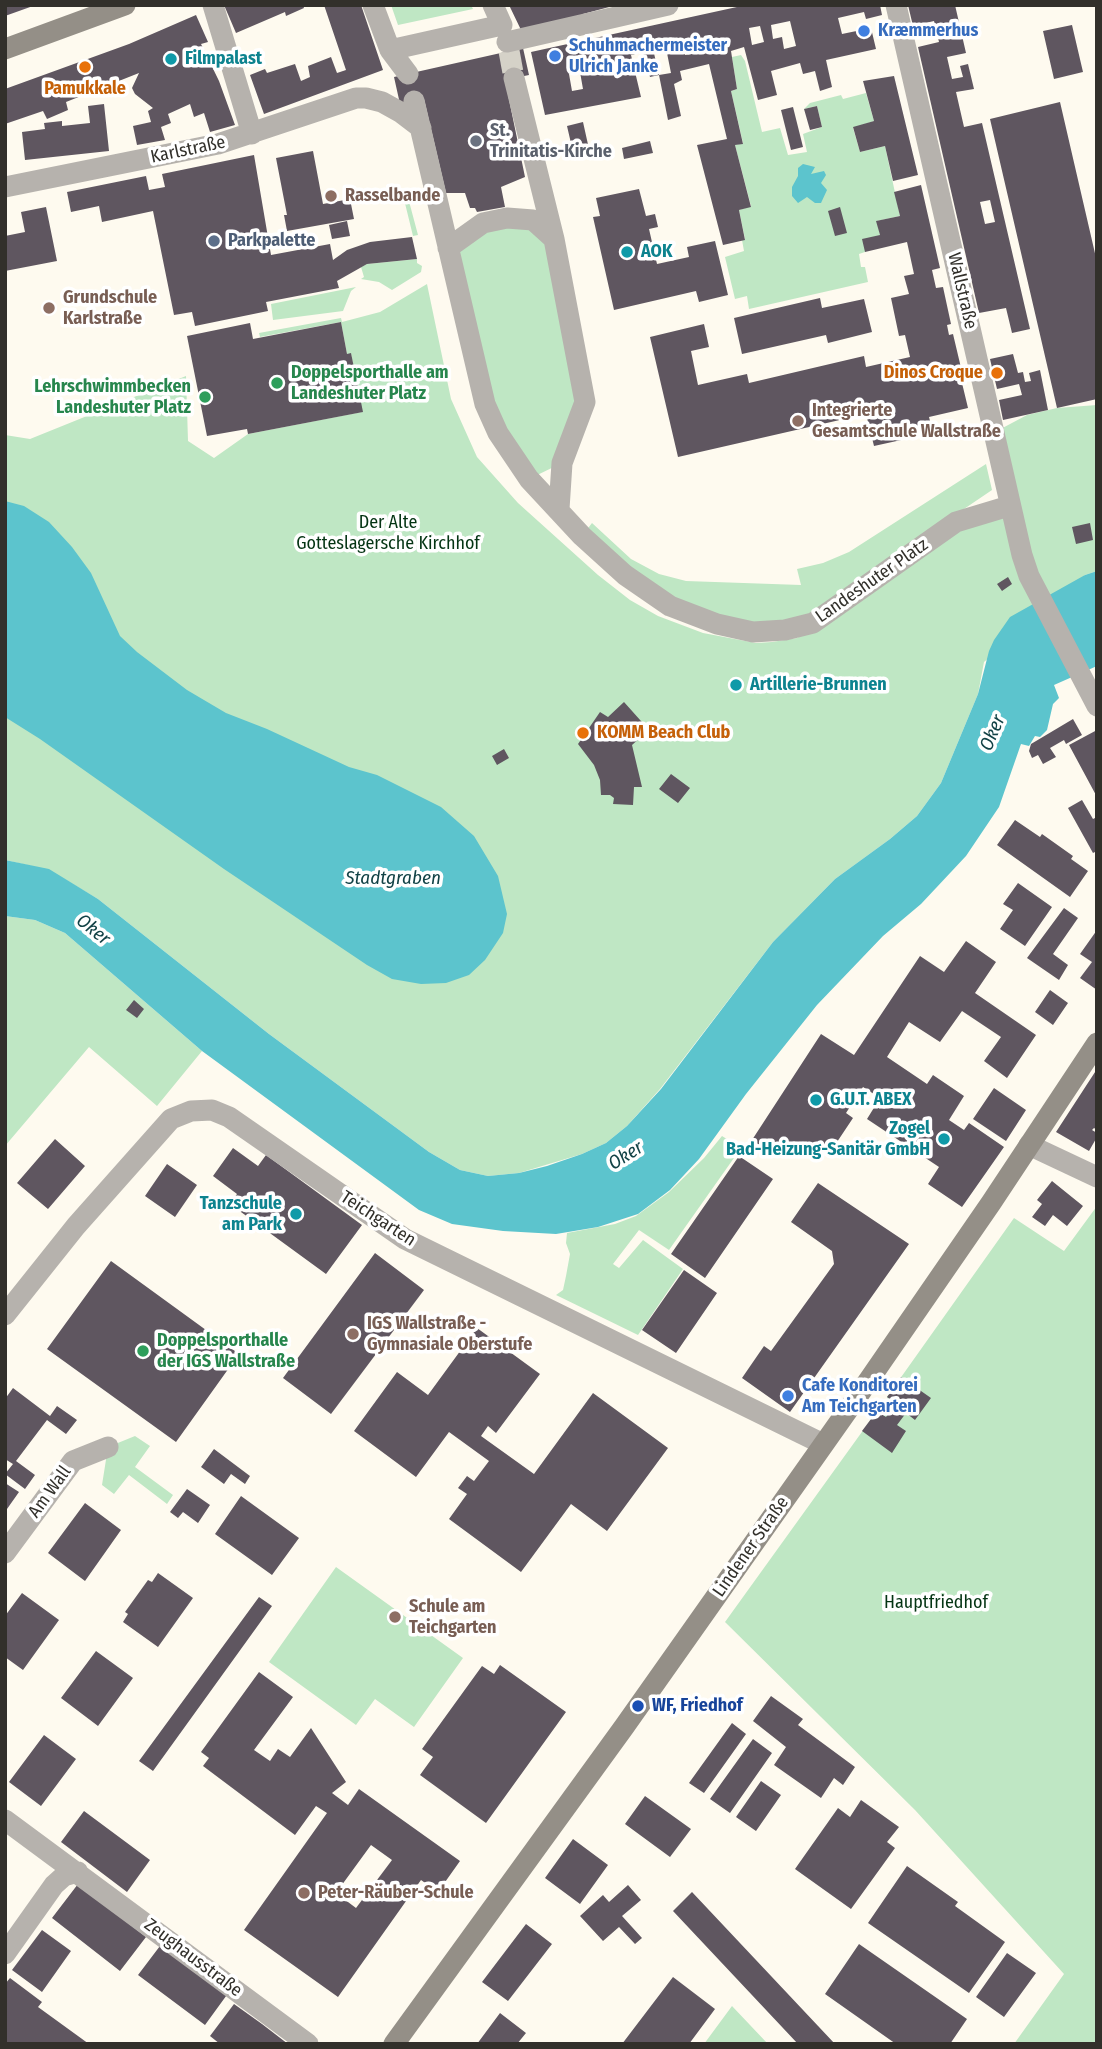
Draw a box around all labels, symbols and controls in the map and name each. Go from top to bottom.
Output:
place label: Kræmmerhus [878,20,978,42]
marker: Kræmmerhus [856,23,872,39]
place label: Schuhmachermeister Ulrich Janke [569,35,727,78]
place label: Filmpalast [185,48,262,70]
marker: Schuhmachermeister Ulrich Janke [547,48,563,64]
marker: Filmpalast [163,51,179,67]
marker: Pamukkale [77,59,93,75]
place label: Pamukkale [44,78,126,100]
place label: St. Trinitatis-Kirche [490,120,612,162]
street label: Karlstraße [149,132,227,168]
marker: St. Trinitatis-Kirche [468,133,484,149]
place label: Rasselbande [345,185,440,207]
marker: Rasselbande [323,188,339,204]
place label: Parkpalette [228,230,315,252]
marker: Parkpalette [206,233,222,249]
place label: AOK [641,241,672,263]
marker: AOK [619,244,635,260]
street label: Wallstraße [943,251,981,331]
place label: Grundschule Karlstraße [63,287,157,330]
marker: Grundschule Karlstraße [41,300,57,316]
place label: Doppelsporthalle am Landeshuter Platz [291,362,449,404]
place label: Dinos Croque [884,362,983,384]
marker: Dinos Croque [989,365,1005,381]
marker: Doppelsporthalle am Landeshuter Platz [269,375,285,391]
place label: Lehrschwimmbecken Landeshuter Platz [34,376,191,418]
marker: Lehrschwimmbecken Landeshuter Platz [197,389,213,405]
place label: Integrierte Gesamtschule Wallstraße [812,400,1001,442]
marker: Integrierte Gesamtschule Wallstraße [790,413,806,429]
park label: Der Alte Gotteslagersche Kirchhof [296,512,480,554]
street label: Landeshuter Platz [812,534,932,628]
place label: Artillerie-Brunnen [750,674,887,696]
marker: Artillerie-Brunnen [728,677,744,693]
water label: Oker [975,712,1011,754]
place label: KOMM Beach Club [597,722,730,744]
marker: KOMM Beach Club [575,725,591,741]
water label: Stadtgraben [345,868,441,890]
water label: Oker [72,910,114,950]
place label: G.U.T. ABEX [830,1089,912,1111]
marker: G.U.T. ABEX [808,1092,824,1108]
place label: Zogel Bad-Heizung-Sanitär GmbH [726,1118,930,1160]
marker: Zogel Bad-Heizung-Sanitär GmbH [936,1131,952,1147]
water label: Oker [604,1137,648,1175]
street label: Teichgarten [336,1187,420,1251]
place label: Tanzschule am Park [200,1193,282,1236]
marker: Tanzschule am Park [288,1206,304,1222]
place label: IGS Wallstraße - Gymnasiale Oberstufe [367,1313,532,1356]
marker: IGS Wallstraße - Gymnasiale Oberstufe [345,1326,361,1342]
place label: Doppelsporthalle der IGS Wallstraße [157,1330,295,1372]
marker: Doppelsporthalle der IGS Wallstraße [135,1343,151,1359]
place label: Cafe Konditorei Am Teichgarten [802,1375,918,1418]
marker: Cafe Konditorei Am Teichgarten [780,1388,796,1404]
street label: Am Wall [24,1462,76,1522]
street label: Lindener Straße [709,1493,793,1601]
park label: Hauptfriedhof [884,1592,988,1614]
place label: Schule am Teichgarten [409,1596,497,1638]
marker: Schule am Teichgarten [387,1609,403,1625]
place label: WF, Friedhof [652,1695,743,1717]
marker: WF, Friedhof [630,1698,646,1714]
place label: Peter-Räuber-Schule [318,1882,474,1904]
marker: Peter-Räuber-Schule [296,1885,312,1901]
street label: Zeughausstraße [140,1914,246,2002]

